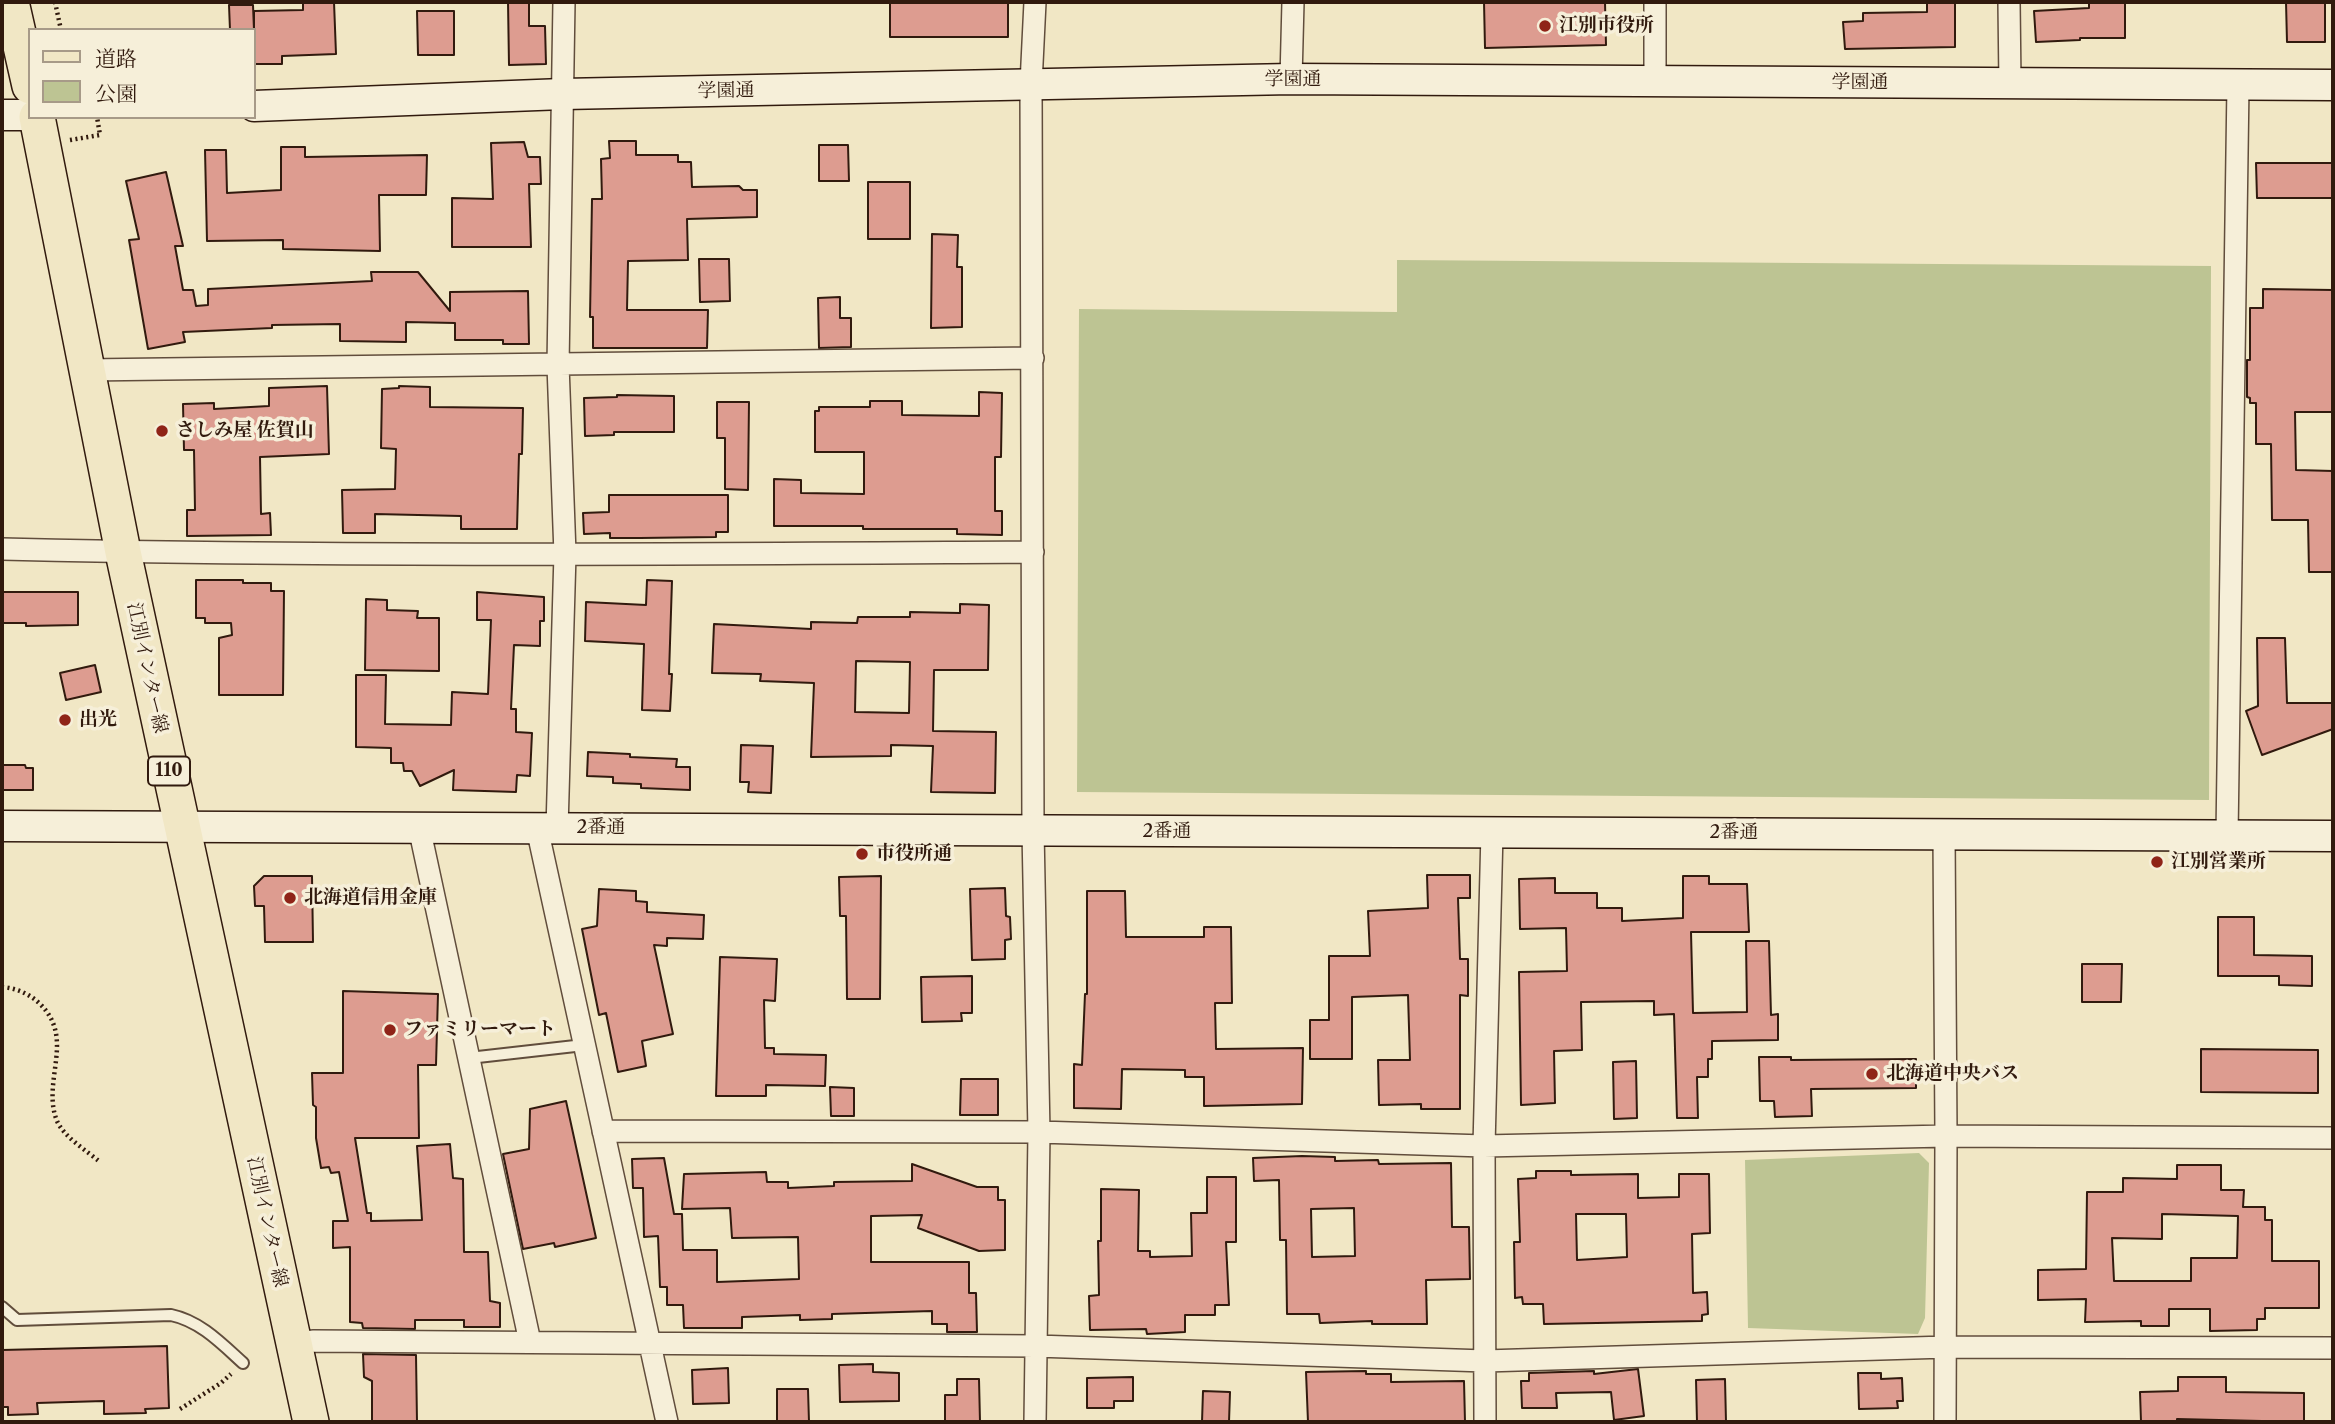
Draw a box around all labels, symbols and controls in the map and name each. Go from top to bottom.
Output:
place label: 江別市役所 [1559,15,1654,37]
marker: 江別市役所 [1537,18,1553,34]
legend [28,28,256,119]
text: 道路 [95,46,137,71]
street label: 学園通 [1265,69,1321,91]
street label: 学園通 [1832,72,1888,94]
street label: 学園通 [697,79,755,103]
text: 公園 [95,81,137,106]
place label: さしみ屋 佐賀山 [176,420,314,442]
marker: さしみ屋 佐賀山 [154,423,170,439]
street label: 江別インター線 [122,601,172,735]
place label: 出光 [79,709,117,731]
marker: 出光 [57,712,73,728]
road number: 110 [148,756,190,786]
street label: 2番通 [577,817,625,839]
street label: 2番通 [1143,821,1191,843]
street label: 2番通 [1710,822,1758,844]
place label: 市役所通 [876,843,952,865]
marker: 市役所通 [854,846,870,862]
place label: 江別営業所 [2171,851,2266,873]
marker: 江別営業所 [2149,854,2165,870]
place label: 北海道信用金庫 [304,887,437,909]
marker: 北海道信用金庫 [282,890,298,906]
place label: ファミリーマート [404,1019,556,1041]
marker: ファミリーマート [382,1022,398,1038]
place label: 北海道中央バス [1886,1063,2019,1085]
marker: 北海道中央バス [1864,1066,1880,1082]
street label: 江別インター線 [242,1155,292,1289]

